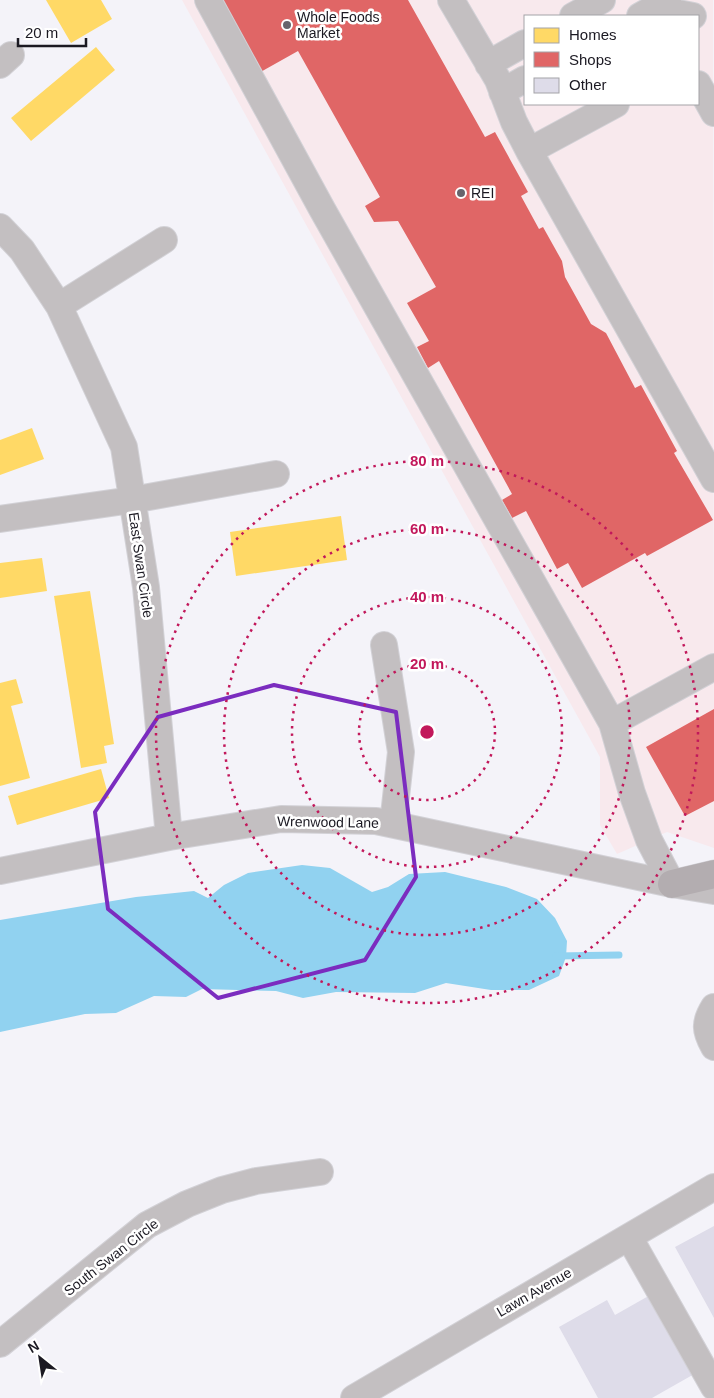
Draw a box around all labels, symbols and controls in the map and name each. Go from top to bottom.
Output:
place label: Whole Foods Market [297,9,379,41]
scale bar [18,15,85,47]
legend [524,15,699,105]
marker: Whole Foods Market [281,19,293,31]
text: 20 m [25,24,58,41]
text: Homes [569,26,617,43]
text: Shops [569,51,612,68]
text: Other [569,76,607,93]
place label: REI [471,185,494,201]
marker: REI [455,187,467,199]
text: 80 m [410,452,444,469]
street label: East Swan Circle [126,511,156,619]
text: 60 m [410,520,444,537]
text: 40 m [410,588,444,605]
text: 20 m [410,655,444,672]
centre of rings [418,723,436,741]
street label: Wrenwood Lane [277,813,379,831]
street label: South Swan Circle [61,1215,161,1299]
street label: Lawn Avenue [494,1264,574,1320]
north arrow [15,1333,65,1383]
text: N [25,1337,42,1356]

